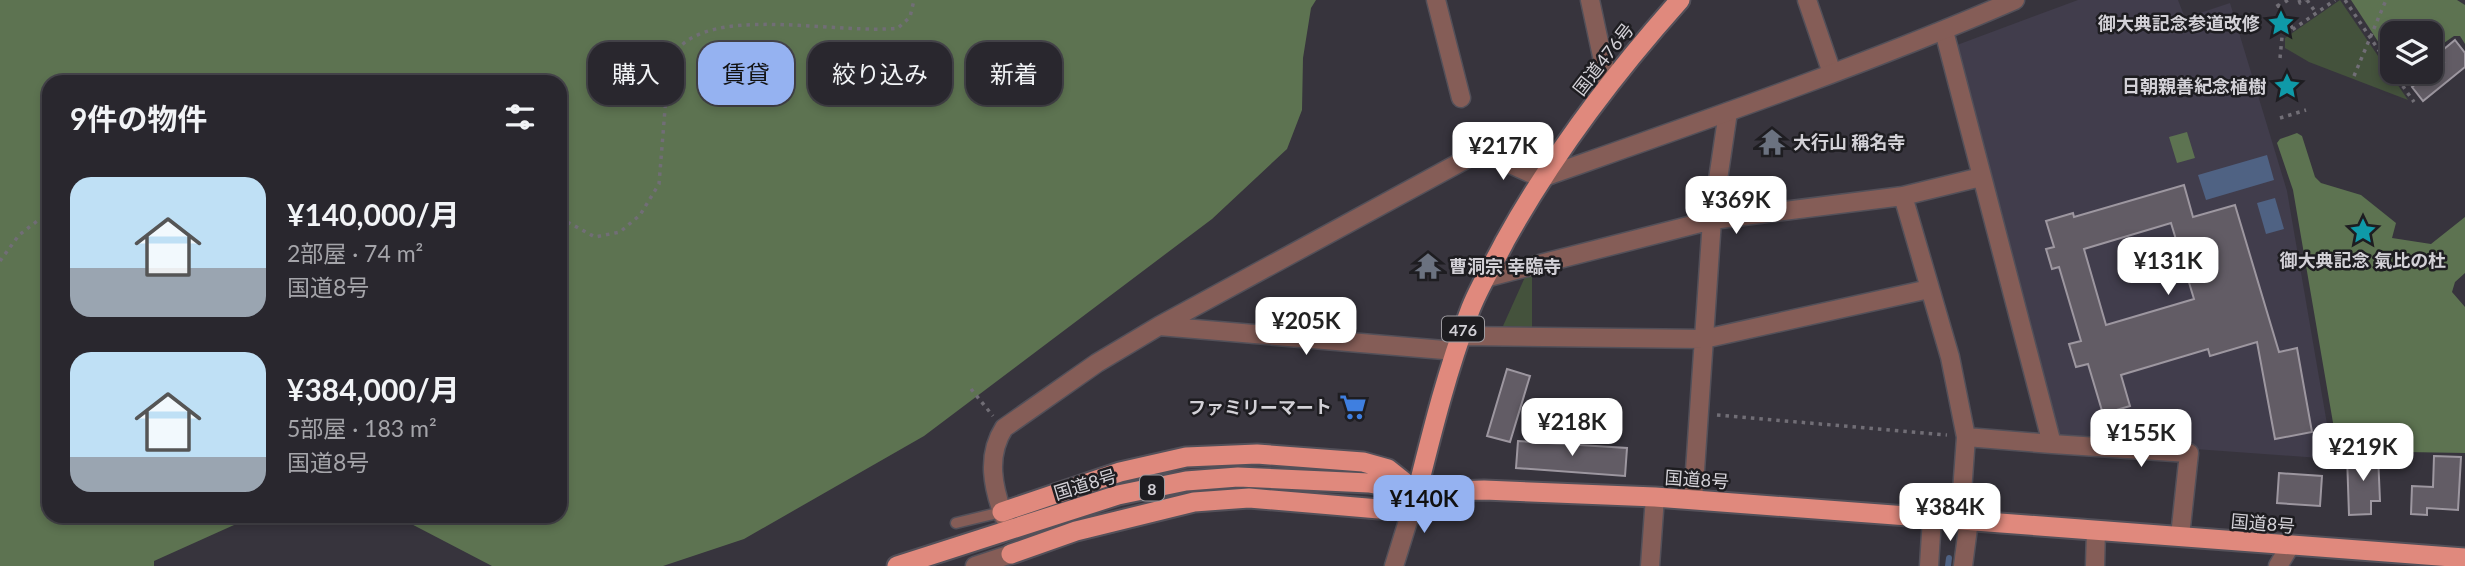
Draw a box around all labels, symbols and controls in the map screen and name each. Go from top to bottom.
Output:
place icon: 御大典記念参道改修 [2266,8,2296,38]
place label: 御大典記念参道改修 [2097,12,2260,34]
street label: 国道476号 [1568,19,1638,99]
map controls [2380,21,2443,84]
button: layers [2380,21,2443,84]
chip: 購入 [588,42,684,105]
chip: 賃貸 [698,42,794,105]
chip: 絞り込み [808,42,952,105]
chip: 新着 [966,42,1062,105]
place icon: 日朝親善紀念植樹 [2272,71,2302,101]
place label: 日朝親善紀念植樹 [2122,75,2266,97]
icon: filters [501,98,539,136]
text: 9件の物件 [70,100,207,136]
pin: ¥217K [1454,122,1552,182]
temple icon: 大行山 稱名寺 [1757,127,1787,157]
text: ¥217K [1468,131,1538,159]
place label: 大行山 稱名寺 [1793,131,1905,153]
pin: ¥369K [1687,176,1785,236]
text: ¥369K [1701,185,1771,213]
text: ¥140,000/月 [287,196,460,232]
icon: home [126,205,210,289]
place icon: 御大典記念 氣比の杜 [2348,216,2378,246]
pin: ¥131K [2119,238,2217,297]
text: 2部屋 · 74 m² [287,239,423,267]
text: ¥131K [2133,246,2203,274]
place label: 御大典記念 氣比の杜 [2279,249,2446,271]
temple icon: 曹洞宗 幸臨寺 [1413,251,1443,281]
place label: 曹洞宗 幸臨寺 [1449,255,1561,277]
text: 国道8号 [287,273,369,301]
pin: ¥205K [1257,298,1355,357]
text: ¥205K [1271,306,1341,334]
road number: 476 [1442,316,1484,342]
text: ¥384,000/月 [287,371,460,407]
icon: home [126,380,210,464]
supermarket icon: ファミリーマート [1338,392,1368,422]
place label: ファミリーマート [1188,396,1332,418]
pin: ¥218K [1523,398,1621,458]
text: ¥218K [1537,407,1607,435]
pin: ¥155K [2092,410,2190,469]
text: 5部屋 · 183 m² [287,414,437,442]
text: ¥155K [2106,418,2176,446]
pin: ¥219K [2314,424,2412,483]
text: ¥219K [2328,432,2398,460]
text: 国道8号 [287,448,369,476]
street label: 国道8号 [1051,464,1119,504]
street label: 国道8号 [1664,466,1730,492]
road number: 8 [1140,475,1164,500]
pin: ¥140K [1375,476,1473,535]
text: ¥140K [1389,484,1459,512]
pin: ¥384K [1901,484,1999,543]
text: ¥384K [1915,492,1985,520]
street label: 国道8号 [2230,509,2296,537]

